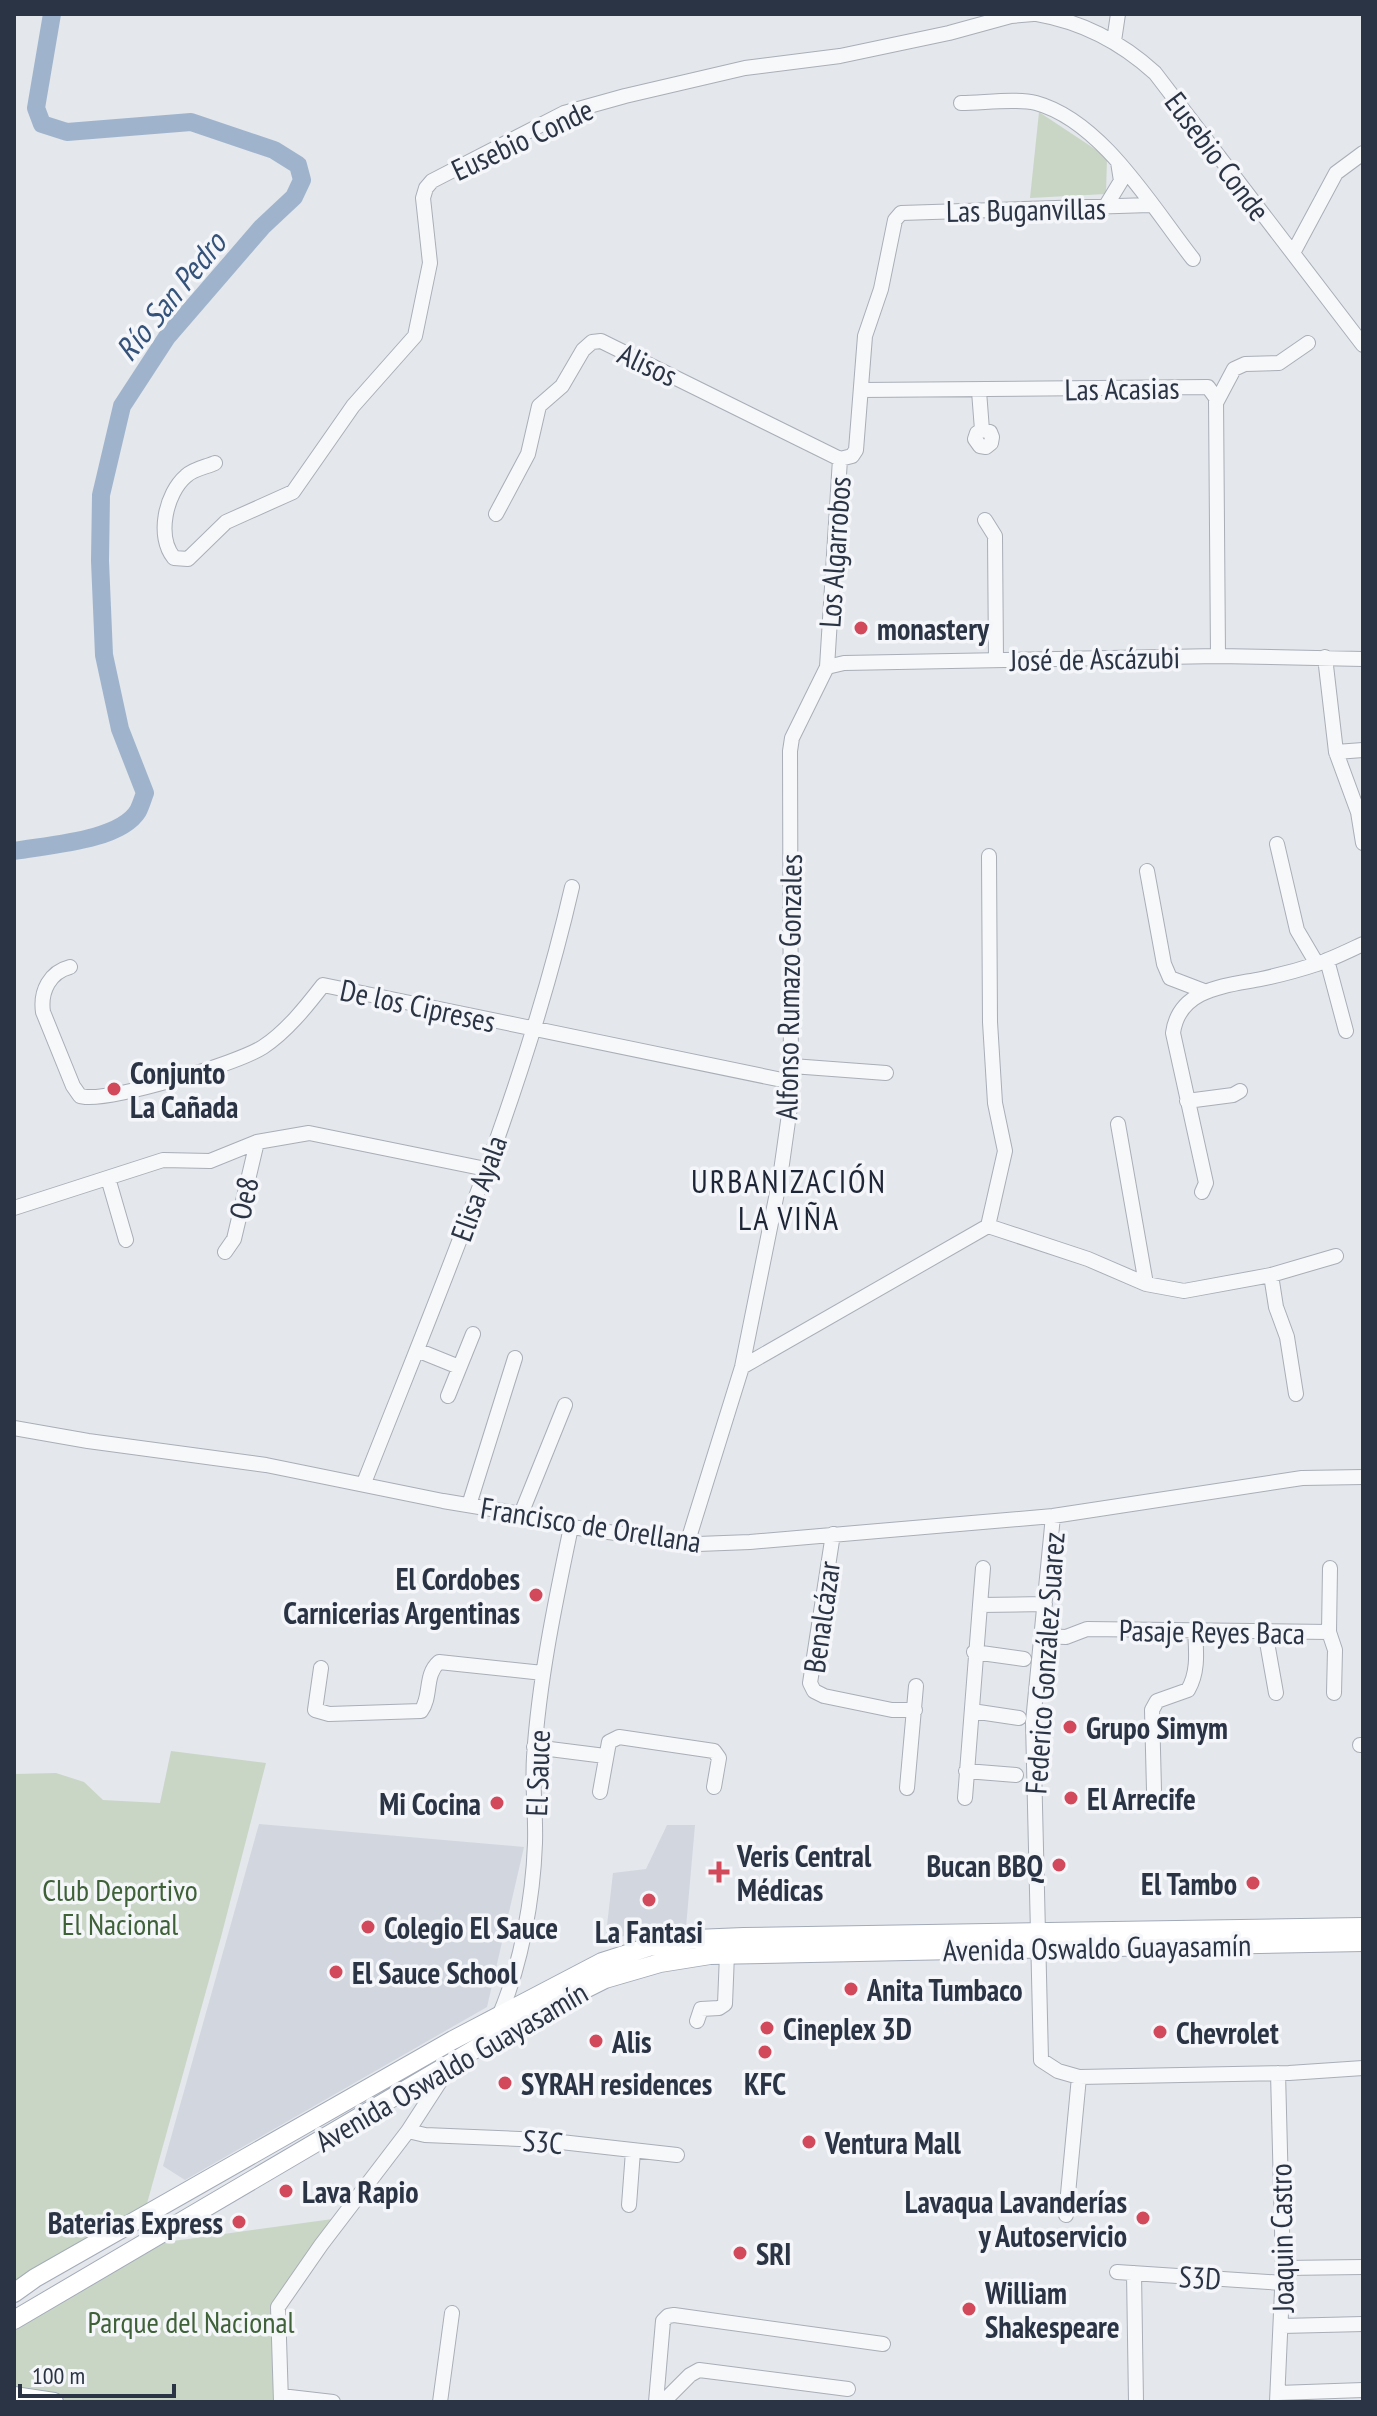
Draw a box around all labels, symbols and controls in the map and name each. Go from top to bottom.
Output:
street label: Eusebio Conde [1157,84,1279,228]
street label: Eusebio Conde [445,89,599,189]
street label: Las Buganvillas [946,188,1106,230]
water label: Río San Pedro [105,221,236,369]
street label: Alisos [612,333,684,395]
street label: Las Acasias [1064,367,1180,409]
street label: Los Algarrobos [809,475,859,629]
place label: monastery [877,609,990,648]
marker: monastery [852,619,870,637]
street label: José de Ascázubi [1008,637,1181,679]
street label: Alfonso Rumazo Gonzales [766,854,810,1120]
street label: De los Cipreses [337,970,499,1040]
place label: Conjunto La Cañada [130,1053,238,1126]
marker: Conjunto La Cañada [105,1080,123,1098]
street label: Elisa Ayala [441,1130,515,1246]
district label: URBANIZACIÓN LA VIÑA [691,1160,887,1239]
street label: Oe8 [219,1173,267,1223]
street label: Francisco de Orellana [478,1487,704,1561]
street label: Federico González Suarez [1015,1531,1073,1795]
street label: Benalcázar [794,1558,848,1675]
place label: El Cordobes Carnicerias Argentinas [283,1559,520,1632]
marker: El Cordobes Carnicerias Argentinas [527,1586,545,1604]
street label: Pasaje Reyes Baca [1119,1610,1305,1652]
place label: Grupo Simym [1086,1708,1228,1747]
marker: Grupo Simym [1061,1718,1079,1736]
street label: El Sauce [516,1729,558,1817]
place label: El Arrecife [1087,1779,1196,1818]
place label: Mi Cocina [379,1784,481,1823]
marker: El Arrecife [1062,1789,1080,1807]
marker: Mi Cocina [488,1794,506,1812]
place label: Veris Central Médicas [736,1836,872,1909]
place label: Bucan BBQ [926,1846,1044,1885]
marker: Bucan BBQ [1050,1856,1068,1874]
marker: Veris Central Médicas [708,1861,730,1883]
place label: El Tambo [1141,1864,1237,1903]
park label: Club Deportivo El Nacional [42,1870,198,1943]
marker: El Tambo [1244,1874,1262,1892]
marker: La Fantasi [640,1891,658,1909]
place label: Colegio El Sauce [384,1908,558,1947]
place label: La Fantasi [595,1912,703,1951]
marker: Colegio El Sauce [359,1918,377,1936]
street label: Avenida Oswaldo Guayasamín [943,1925,1251,1969]
place label: El Sauce School [352,1953,518,1992]
marker: El Sauce School [327,1963,345,1981]
place label: Anita Tumbaco [866,1970,1023,2009]
street label: Avenida Oswaldo Guayasamín [308,1972,594,2160]
marker: Anita Tumbaco [842,1980,860,1998]
place label: Cineplex 3D [783,2009,912,2048]
place label: Chevrolet [1176,2013,1279,2052]
marker: Cineplex 3D [758,2019,776,2037]
place label: Alis [611,2022,652,2061]
marker: Chevrolet [1151,2023,1169,2041]
marker: Alis [587,2032,605,2050]
marker: KFC [756,2043,774,2061]
place label: SYRAH residences [521,2064,712,2103]
place label: KFC [744,2064,786,2103]
marker: SYRAH residences [496,2074,514,2092]
street label: S3C [521,2120,565,2162]
place label: Ventura Mall [824,2123,962,2162]
marker: Ventura Mall [800,2133,818,2151]
street label: Joaquin Castro [1260,2163,1302,2314]
place label: Lava Rapio [302,2172,419,2211]
marker: Lava Rapio [277,2182,295,2200]
place label: Lavaqua Lavanderías y Autoservicio [905,2182,1127,2255]
place label: Baterias Express [48,2203,223,2242]
marker: Lavaqua Lavanderías y Autoservicio [1134,2209,1152,2227]
marker: Baterias Express [230,2213,248,2231]
place label: SRI [756,2234,791,2273]
marker: SRI [731,2244,749,2262]
street label: S3D [1178,2256,1222,2298]
place label: William Shakespeare [984,2273,1120,2346]
marker: William Shakespeare [960,2300,978,2318]
park label: Parque del Nacional [88,2302,294,2341]
scale bar [20,2348,174,2398]
text: 100 m [32,2360,85,2391]

